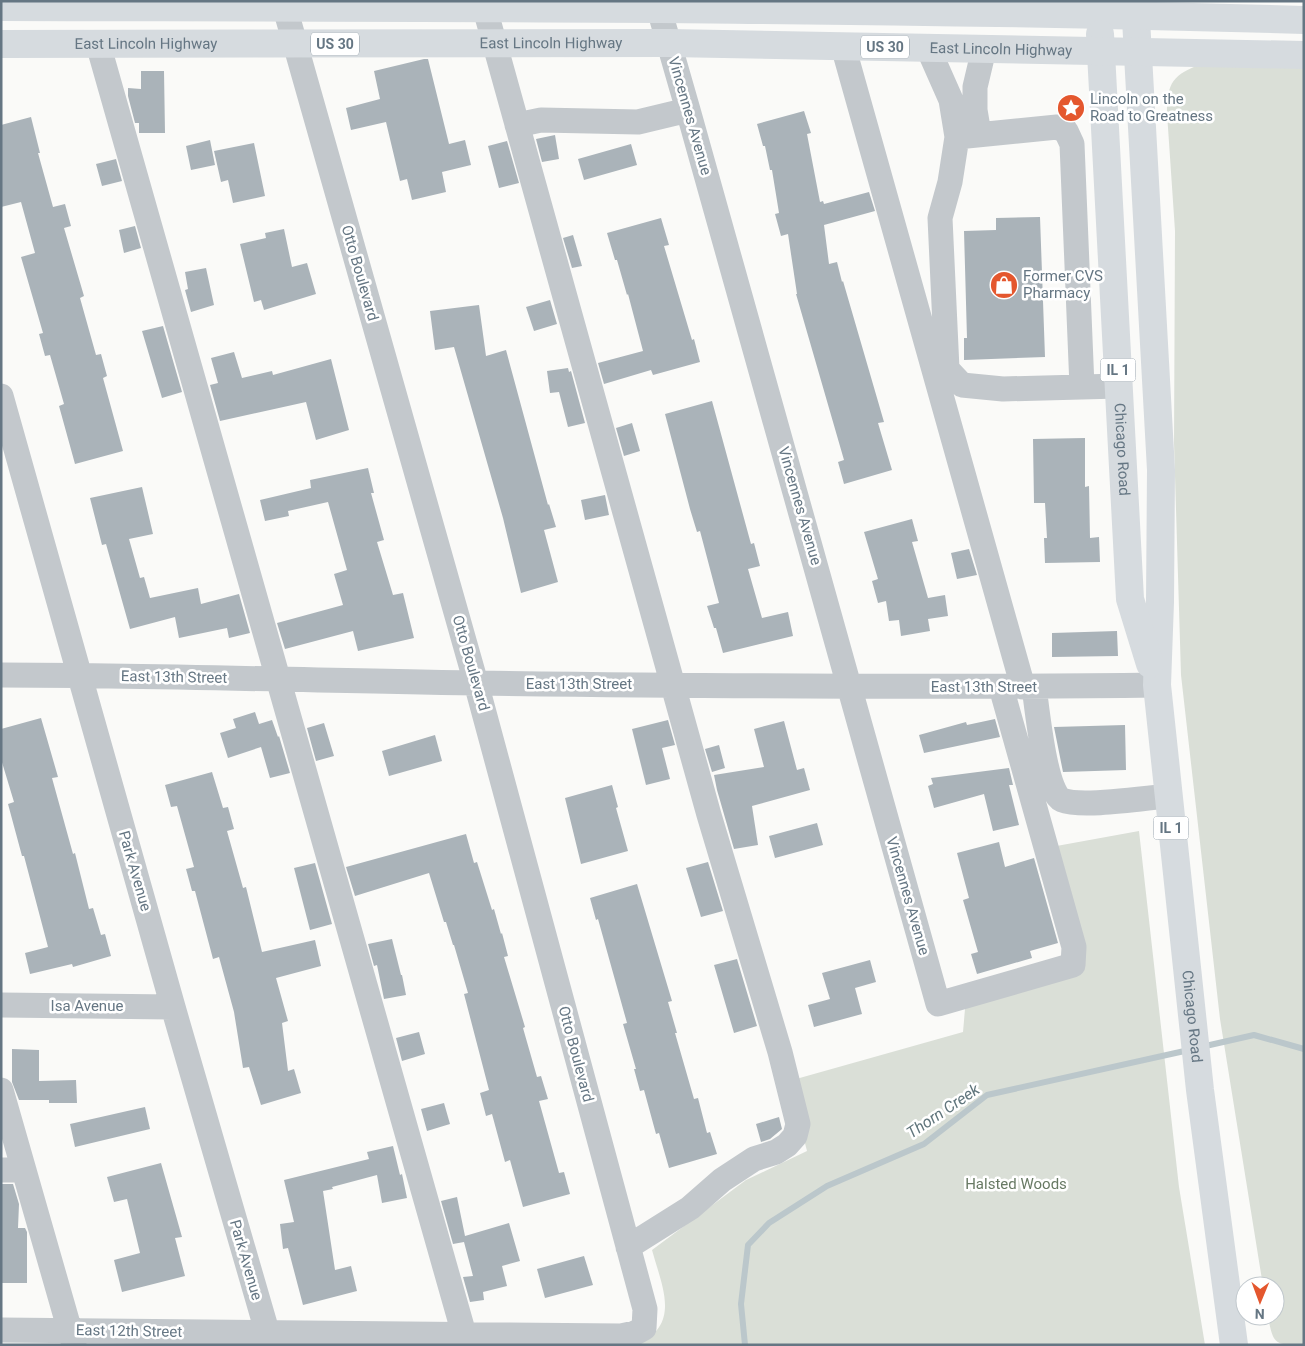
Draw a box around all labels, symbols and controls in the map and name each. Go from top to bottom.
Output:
road number: US 30 [311,33,359,56]
street label: East Lincoln Highway [480,34,622,52]
street label: East Lincoln Highway [75,35,217,53]
road number: US 30 [861,36,909,58]
street label: East Lincoln Highway [929,39,1072,60]
street label: Vincennes Avenue [664,55,716,177]
place label: Lincoln on the Road to Greatness [1090,90,1213,125]
place icon: Lincoln on the Road to Greatness [1056,93,1086,123]
street label: Otto Boulevard [338,223,382,323]
place label: Former CVS Pharmacy [1023,267,1103,302]
shop icon: Former CVS Pharmacy [989,270,1019,300]
road number: IL 1 [1100,358,1136,382]
street label: Chicago Road [1111,403,1134,496]
street label: Vincennes Avenue [774,445,826,567]
street label: Otto Boulevard [449,613,493,713]
street label: East 13th Street [121,667,227,687]
street label: East 13th Street [526,675,632,693]
street label: East 13th Street [931,678,1037,696]
road number: IL 1 [1154,816,1188,840]
street label: Park Avenue [115,829,155,913]
street label: Vincennes Avenue [882,835,934,957]
street label: Chicago Road [1178,969,1206,1064]
street label: Isa Avenue [51,997,123,1015]
street label: Otto Boulevard [555,1004,597,1104]
water label: Thorn Creek [903,1079,984,1142]
park label: Halsted Woods [965,1175,1067,1193]
street label: Park Avenue [226,1218,266,1302]
north arrow [1235,1276,1285,1326]
text: N [1255,1306,1265,1322]
street label: East 12th Street [76,1321,182,1341]

